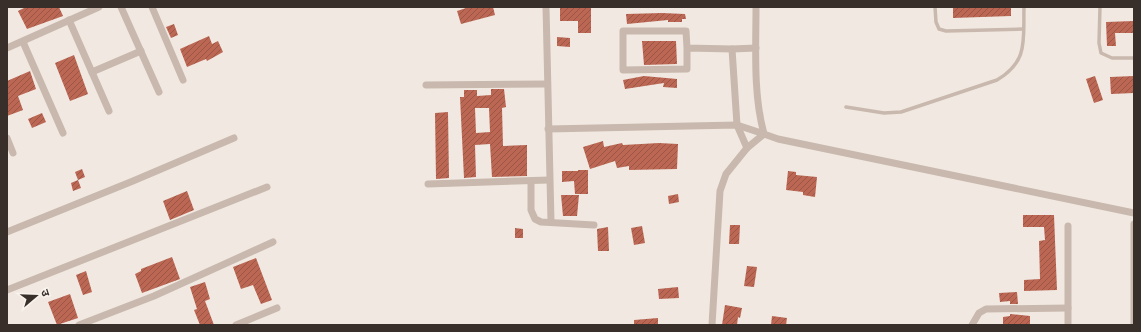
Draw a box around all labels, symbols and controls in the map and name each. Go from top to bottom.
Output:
north arrow [16,276,56,316]
text: उ [38,287,53,299]

